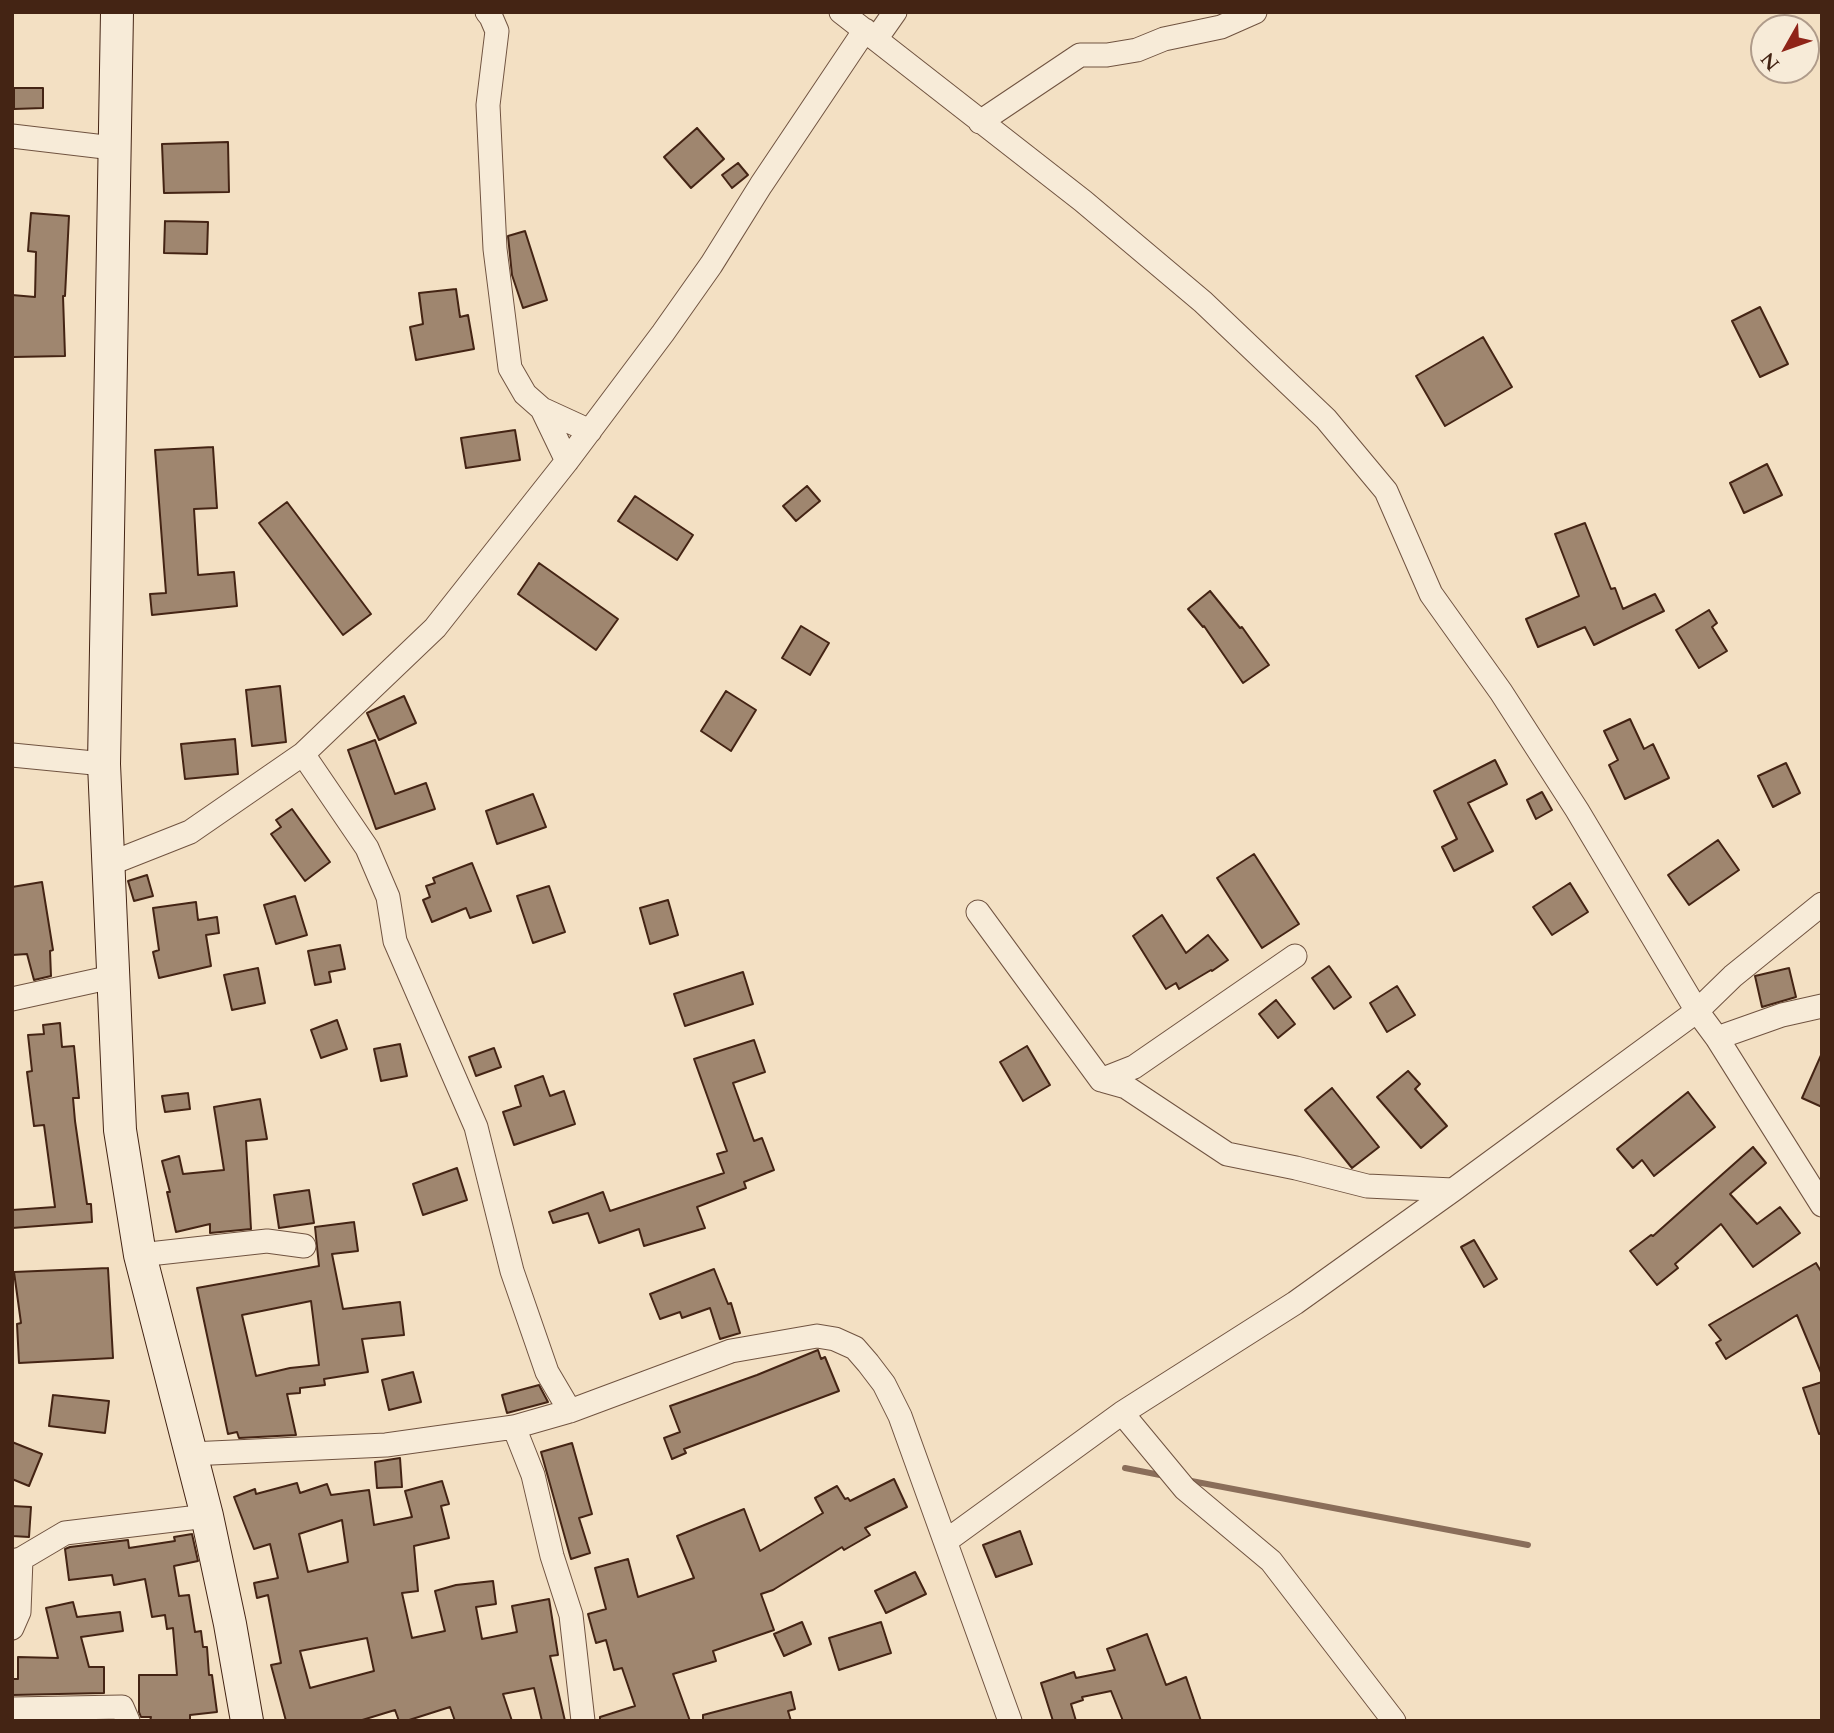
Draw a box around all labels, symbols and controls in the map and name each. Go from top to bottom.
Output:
north arrow [1750,14,1820,84]
text: N [1755,47,1786,76]

